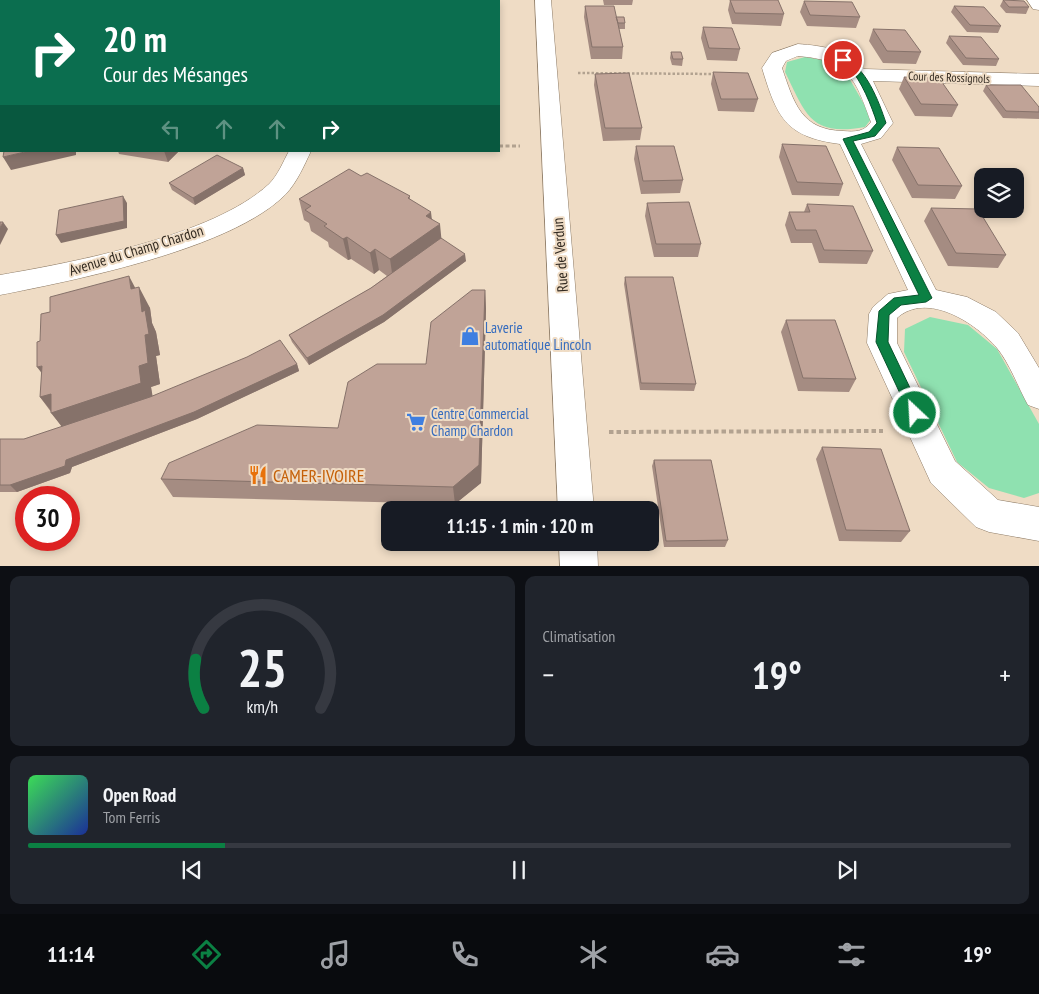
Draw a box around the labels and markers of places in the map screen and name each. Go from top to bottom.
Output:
pin [822,39,864,81]
place label: Laverie automatique Lincoln [485,318,591,354]
shop icon: Laverie automatique Lincoln [459,325,481,347]
place label: Centre Commercial Champ Chardon [431,404,529,440]
supermarket icon: Centre Commercial Champ Chardon [405,411,427,433]
restaurant icon: CAMER-IVOIRE [247,464,269,486]
place label: CAMER-IVOIRE [273,464,364,487]

